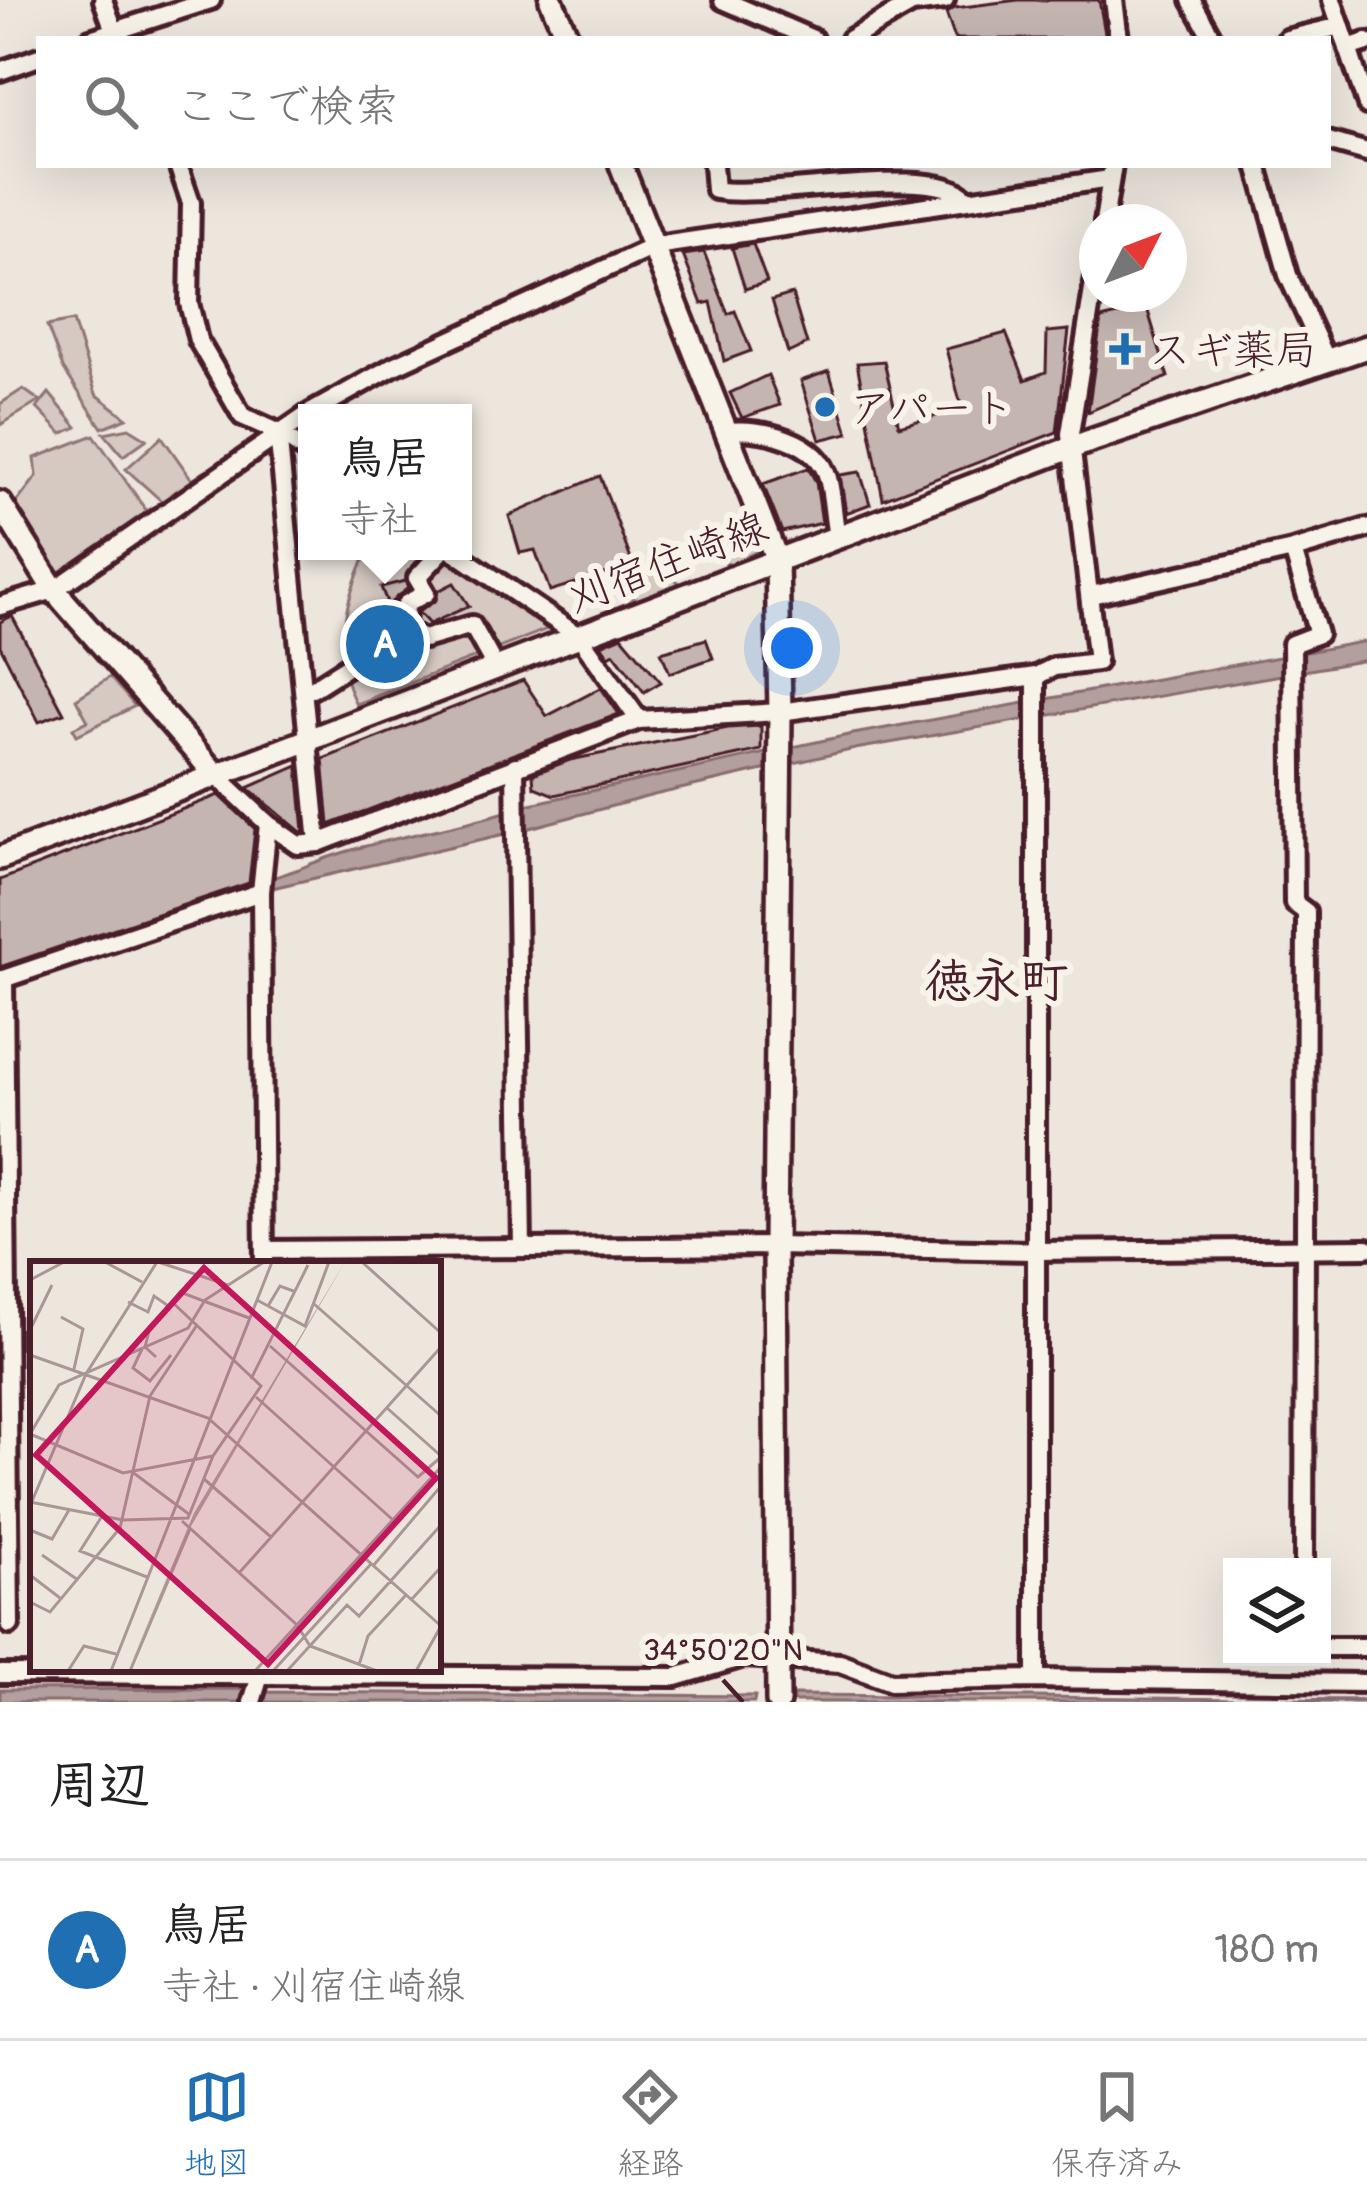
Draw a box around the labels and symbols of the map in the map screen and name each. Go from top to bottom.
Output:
north arrow [1079,204,1187,312]
place label: スギ薬局 [1149,325,1317,377]
marker: スギ薬局 [1112,336,1138,362]
place label: アパート [849,383,1014,435]
marker: アパート [812,394,838,420]
street label: 刈宿住崎線 [560,501,775,625]
pin: A [346,599,424,689]
your location [762,618,822,678]
district label: 徳永町 [924,952,1068,1012]
inset map [30,1261,441,1672]
text: 34°50'20"N [643,1632,803,1669]

